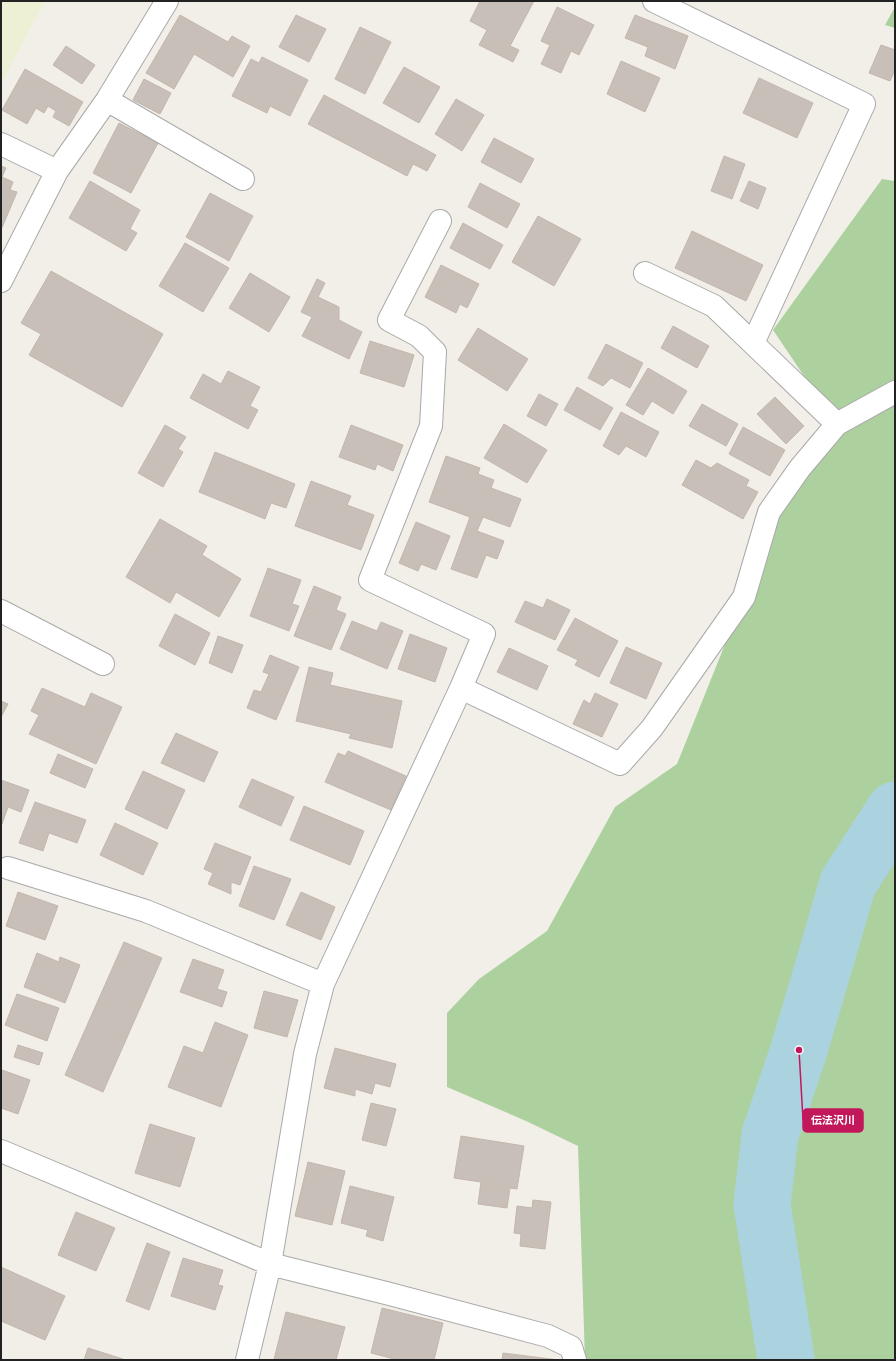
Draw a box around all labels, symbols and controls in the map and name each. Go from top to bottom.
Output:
callout: 伝法沢川 [803,1109,863,1132]
text: 伝法沢川 [811,1113,855,1126]

